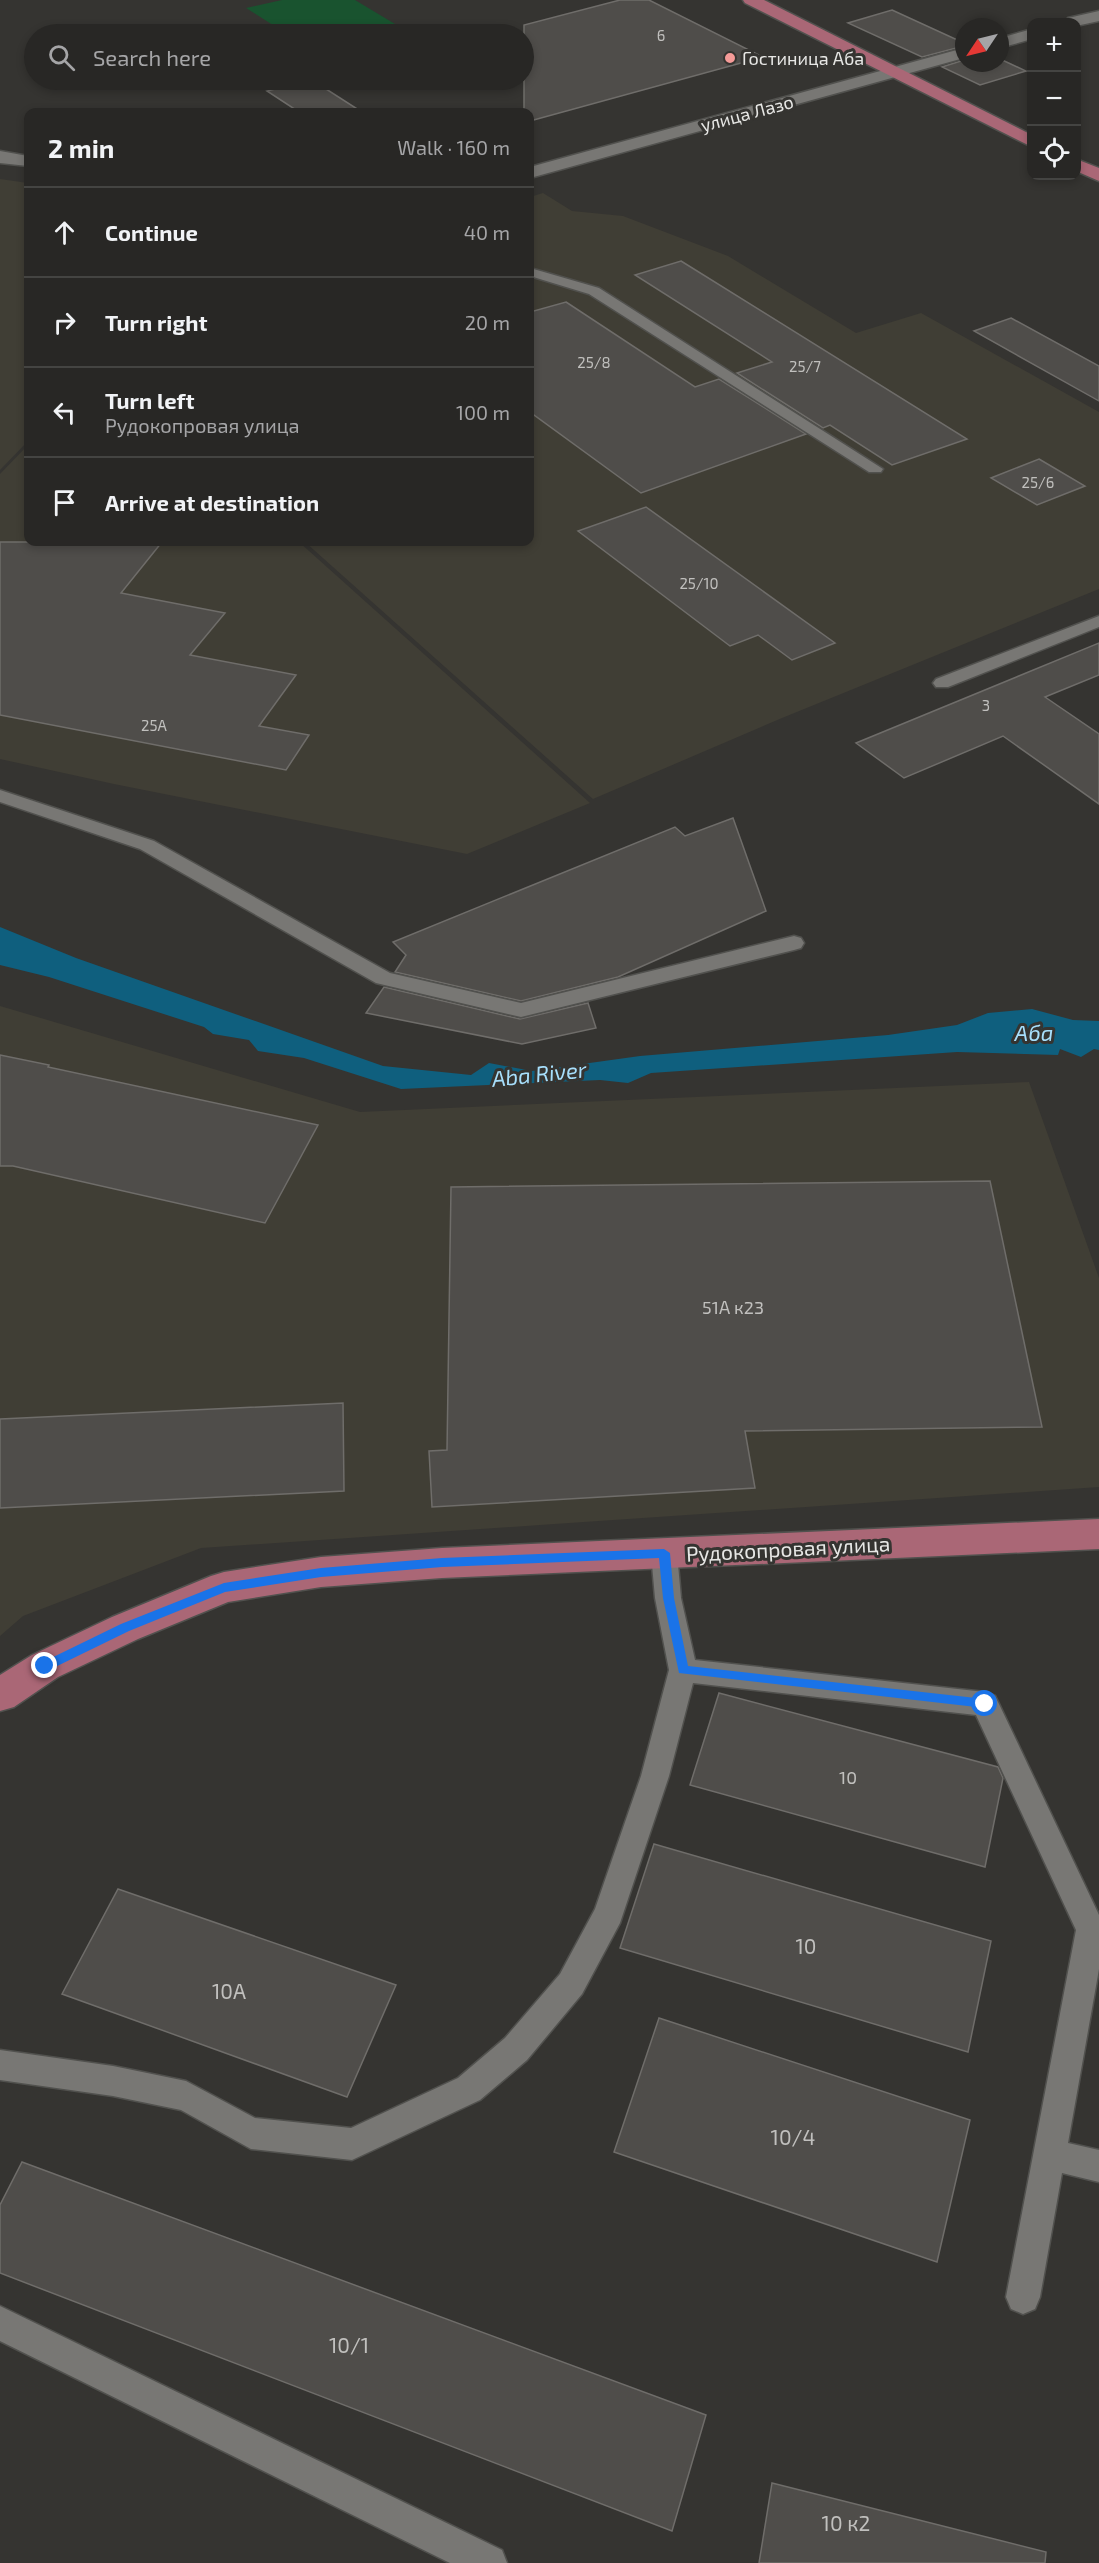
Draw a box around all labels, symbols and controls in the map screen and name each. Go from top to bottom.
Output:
north arrow [955,18,1009,72]
map controls [1027,18,1081,180]
button: + [1027,18,1081,72]
search box [24,24,534,90]
house number: 6 [657,26,665,44]
icon: search [45,41,78,74]
text: Search here [93,44,211,70]
place label: Гостиница Аба [742,47,864,69]
marker: Гостиница Аба [723,51,737,65]
button: − [1027,72,1081,126]
street label: улица Лазо [698,90,796,136]
button: locate [1027,126,1081,180]
text: 2 min [48,132,114,163]
text: Walk · 160 m [397,135,510,159]
icon: ahead [48,216,81,249]
text: Continue [105,219,198,245]
text: 40 m [464,220,510,244]
icon: right [48,306,81,339]
text: Turn right [105,309,207,335]
text: 20 m [465,310,510,334]
house number: 25/8 [577,353,611,371]
house number: 25/7 [789,357,821,375]
text: Turn left [105,387,194,413]
icon: left [48,396,81,429]
text: 100 m [456,400,510,424]
text: Рудокопровая улица [105,413,300,437]
house number: 25/6 [1022,473,1054,491]
icon: arrive [48,486,81,519]
text: Arrive at destination [105,489,319,515]
house number: 25/10 [679,574,719,592]
house number: 3 [982,696,990,714]
house number: 25А [141,716,168,734]
water label: Аба [1014,1019,1053,1045]
water label: Aba River [489,1055,589,1091]
house number: 51А к23 [702,1296,764,1318]
street label: Рудокопровая улица [685,1530,891,1567]
route end [31,1652,57,1678]
route start [971,1690,997,1716]
house number: 10 [839,1766,857,1788]
house number: 10 [795,1933,817,1958]
house number: 10А [212,1978,246,2003]
house number: 10/4 [771,2124,815,2149]
house number: 10/1 [329,2332,369,2357]
house number: 10 к2 [822,2510,870,2535]

